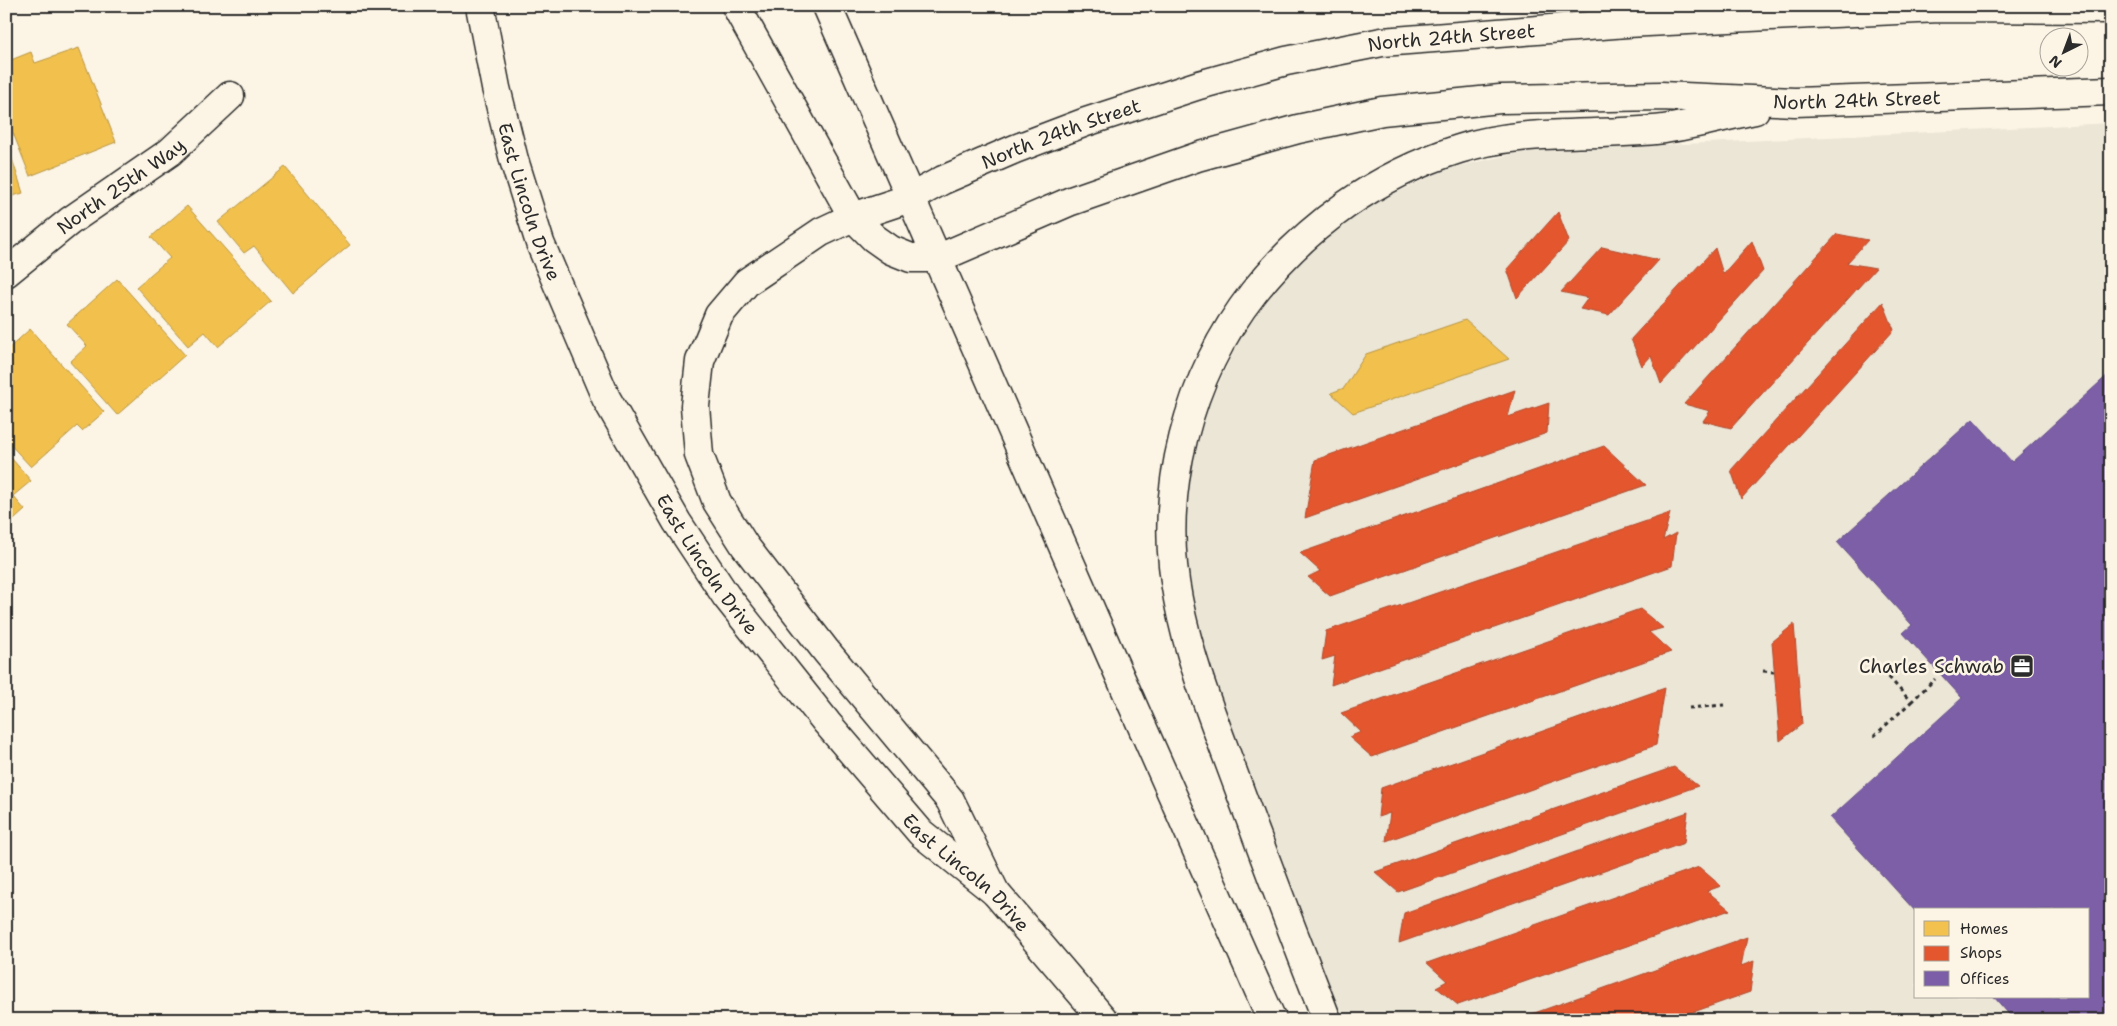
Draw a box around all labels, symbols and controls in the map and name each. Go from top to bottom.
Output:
street label: North 24th Street [1365,18,1536,58]
north arrow [2040,28,2090,78]
text: N [2045,51,2065,72]
street label: North 24th Street [1772,85,1941,115]
street label: North 24th Street [978,93,1144,175]
street label: East Lincoln Drive [492,120,567,285]
street label: North 25th Way [51,133,190,240]
street label: East Lincoln Drive [651,490,764,640]
office icon: Charles Schwab [2009,653,2035,679]
place label: Charles Schwab [1859,654,2004,679]
street label: East Lincoln Drive [897,808,1035,937]
legend [1914,908,2090,998]
text: Homes [1960,919,2008,939]
text: Shops [1960,943,2002,963]
text: Offices [1960,969,2009,989]

